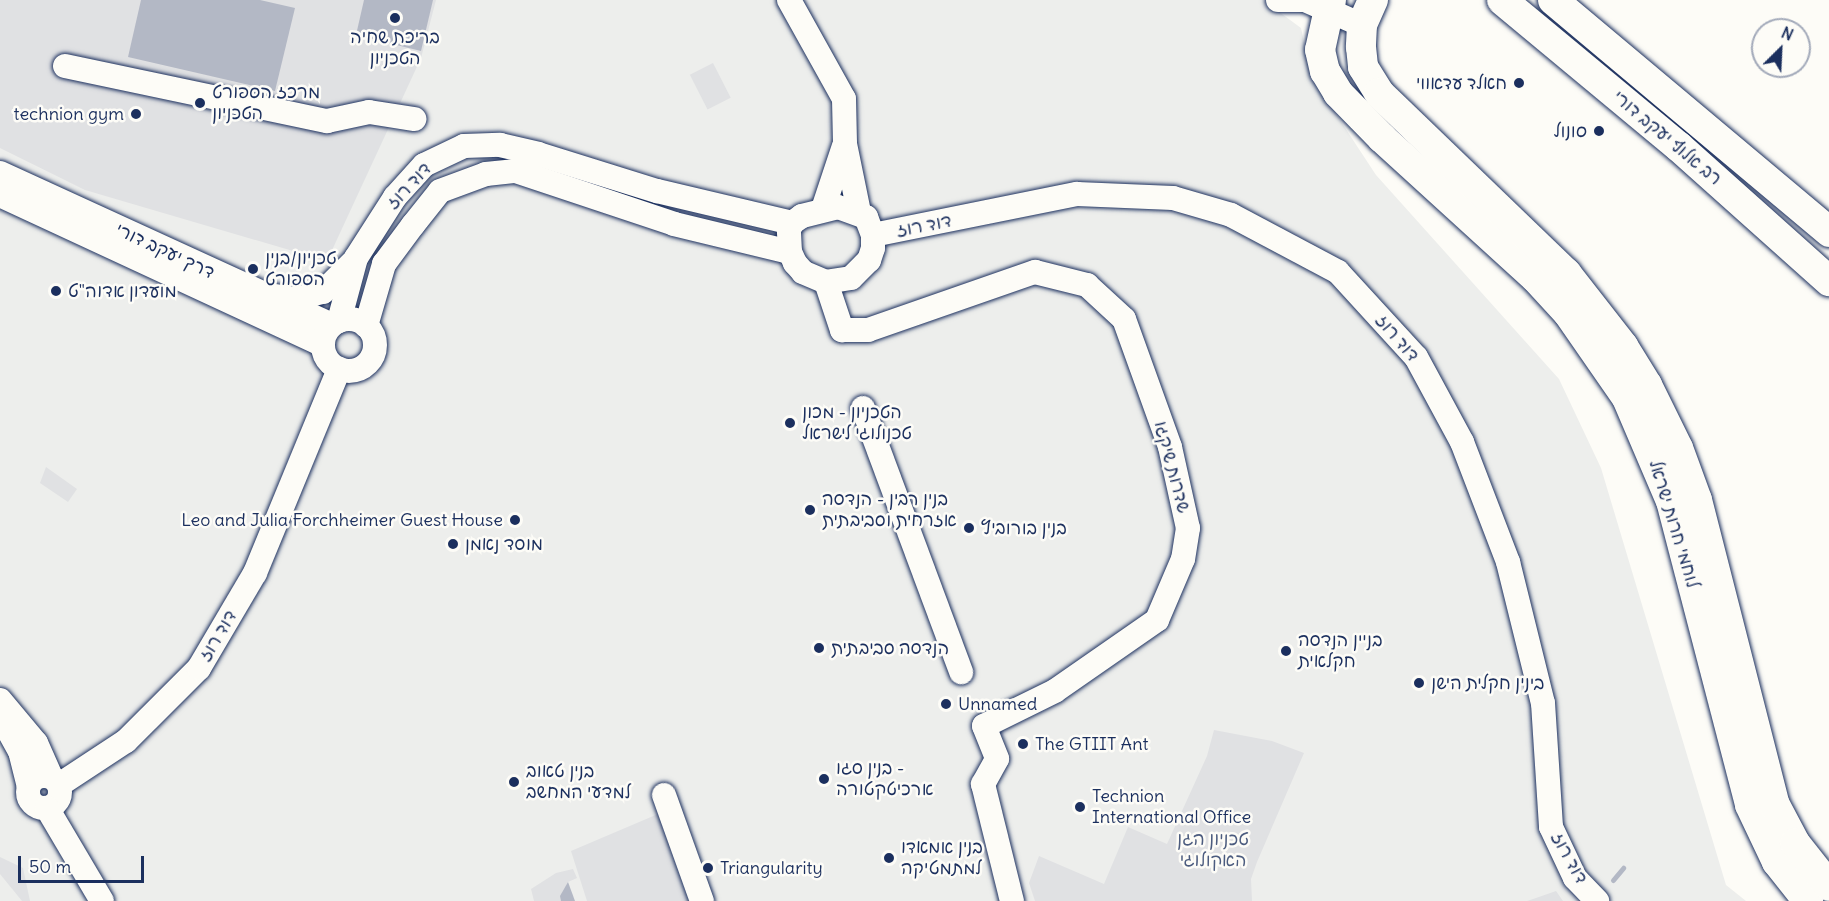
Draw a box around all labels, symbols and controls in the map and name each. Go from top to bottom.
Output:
marker: בריכת שחיה הטכניון [388,11,402,25]
north arrow [1751,18,1811,78]
text: N [1778,22,1797,45]
place label: בריכת שחיה הטכניון [350,27,440,70]
place label: חאלד עדאווי [1416,72,1507,94]
marker: חאלד עדאווי [1512,76,1526,90]
place label: מרכז הספורט הטכניון [212,82,320,124]
street label: רב אלוף יעקב דורי [1608,86,1726,190]
marker: מרכז הספורט הטכניון [193,96,207,110]
place label: technion gym [14,103,124,125]
marker: technion gym [129,107,143,121]
place label: סונול [1553,120,1587,142]
marker: סונול [1592,124,1606,138]
street label: דוד רוז [382,158,436,214]
street label: דוד רוז [895,210,953,242]
street label: דרך יעקב דורי [112,219,218,283]
place label: טכניון/בנין הספורט [265,248,337,290]
marker: טכניון/בנין הספורט [246,262,260,276]
place label: מועדון אדוה"ט [68,280,177,302]
marker: מועדון אדוה"ט [49,284,63,298]
street label: דוד רוז [1371,310,1423,366]
place label: הטכניון - מכון טכנולוגי לישראל [802,402,912,444]
marker: הטכניון - מכון טכנולוגי לישראל [783,416,797,430]
street label: שדרות שיקגו [1149,419,1195,515]
street label: לוחמי חרות ישראל [1644,457,1704,591]
place label: בנין רבין - הנדסה אזרחית וסביבתית [822,489,956,532]
marker: בנין רבין - הנדסה אזרחית וסביבתית [803,503,817,517]
place label: Leo and Julia Forchheimer Guest House [181,509,503,531]
marker: Leo and Julia Forchheimer Guest House [508,513,522,527]
place label: בנין בורוביץ [981,517,1067,539]
marker: בנין בורוביץ [962,521,976,535]
place label: מוסד נאמן [465,533,543,555]
marker: מוסד נאמן [446,537,460,551]
street label: דוד רוז [194,607,242,665]
place label: בניין הנדסה חקלאית [1298,630,1383,672]
place label: הנדסה סביבתית [831,637,949,659]
marker: הנדסה סביבתית [812,641,826,655]
marker: בניין הנדסה חקלאית [1279,644,1293,658]
place label: בינין חקלית הישן [1431,672,1544,694]
marker: בינין חקלית הישן [1412,676,1426,690]
place label: Unnamed [958,693,1037,715]
marker: Unnamed [939,697,953,711]
place label: The GTIIT Ant [1035,733,1148,755]
marker: The GTIIT Ant [1016,737,1030,751]
place label: בנין סגו - ארכיטקטורה [836,758,933,800]
place label: בנין טאוב למדעי המחשב [526,761,631,804]
marker: בנין סגו - ארכיטקטורה [817,772,831,786]
marker: בנין טאוב למדעי המחשב [507,775,521,789]
place label: Technion International Office [1092,786,1251,828]
marker: Technion International Office [1073,800,1087,814]
street label: דוד רוז [1546,828,1592,888]
park label: טכניון הגן האקולוגי [1177,829,1249,872]
place label: בנין אמאדו למתמטיקה [901,837,983,880]
scale bar [21,844,147,882]
marker: בנין אמאדו למתמטיקה [882,851,896,865]
text: 50 m [29,855,71,878]
place label: Triangularity [720,857,823,879]
marker: Triangularity [701,861,715,875]

